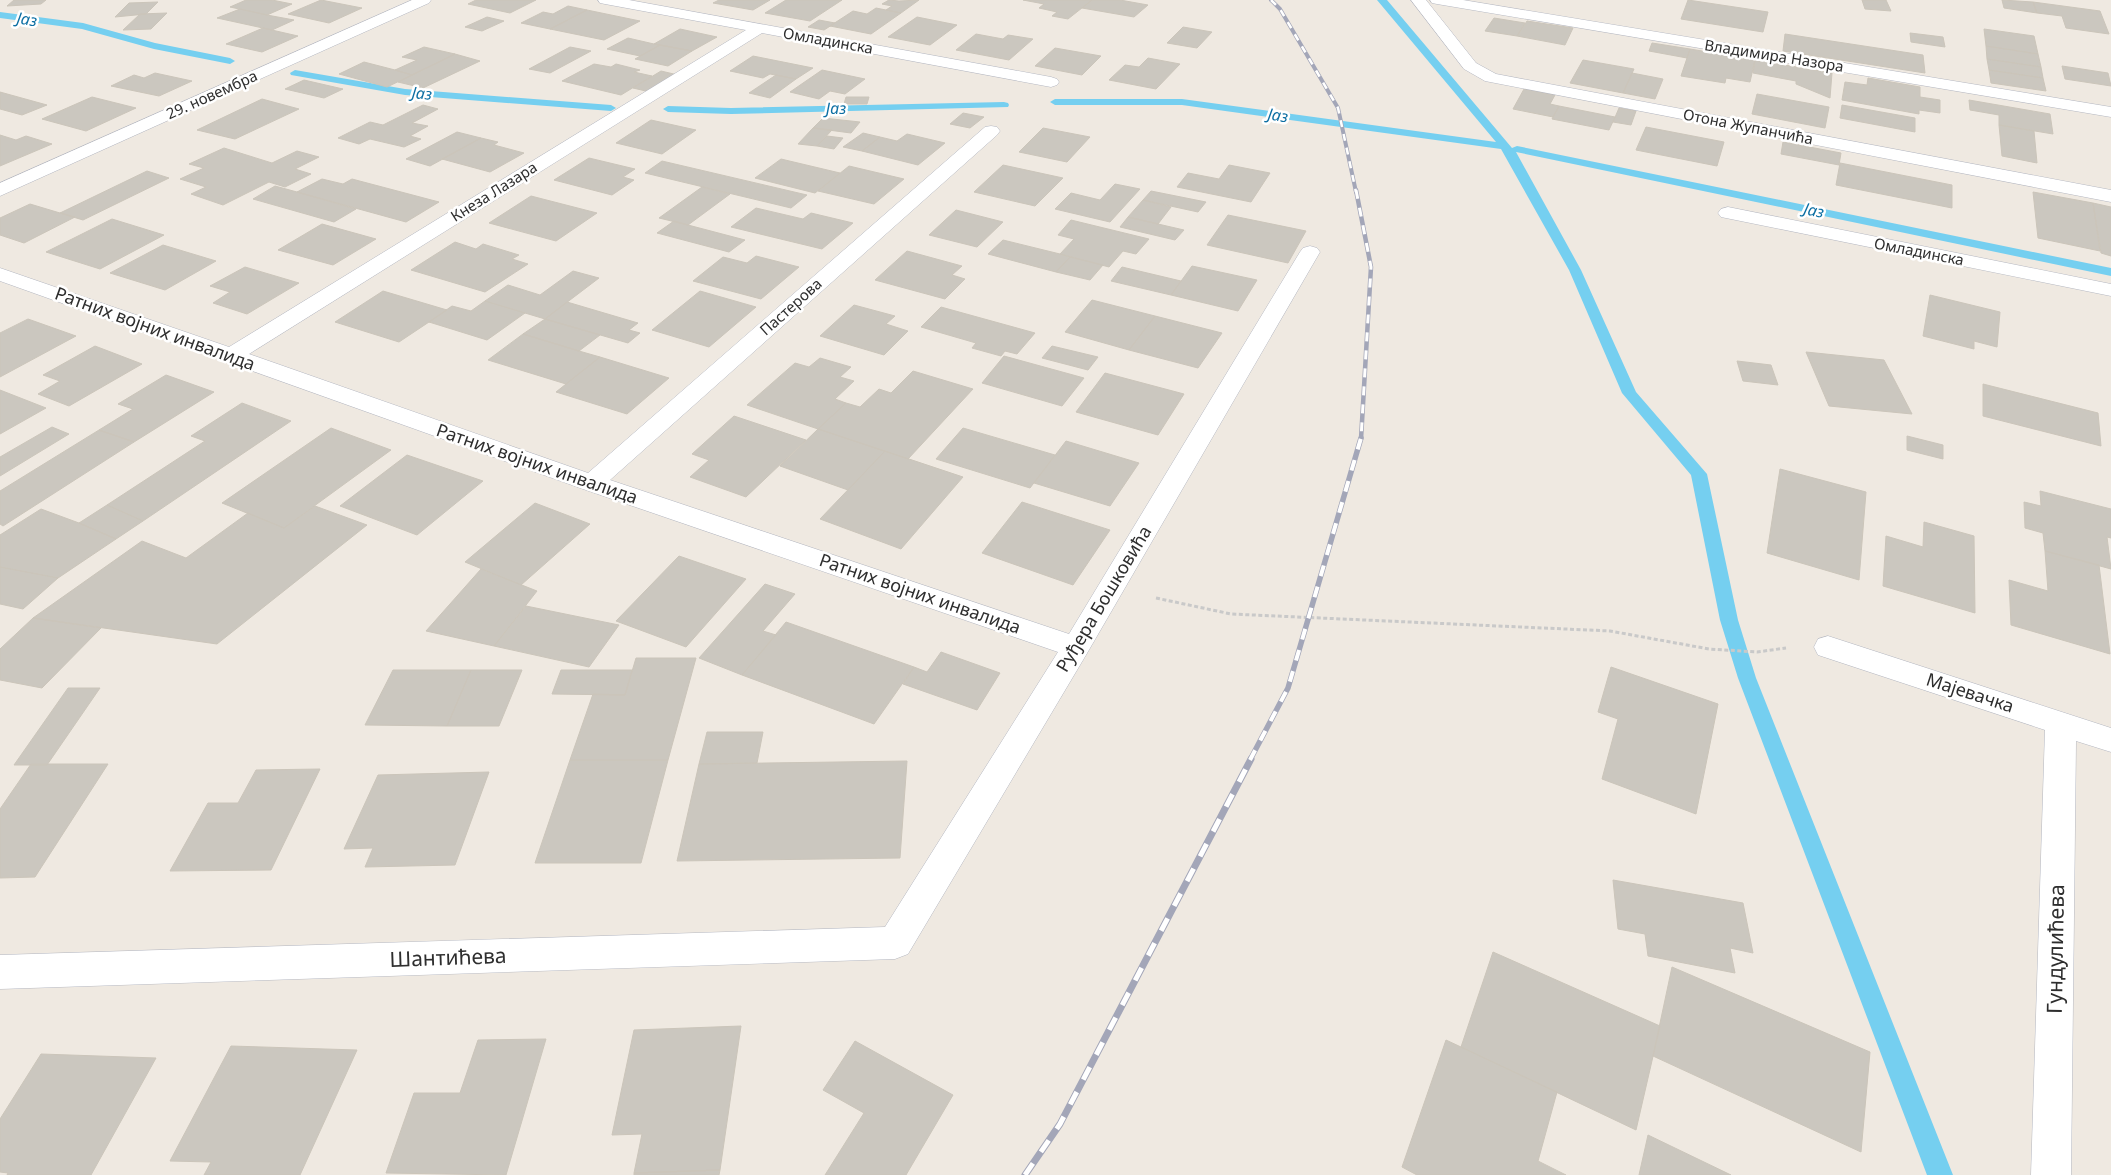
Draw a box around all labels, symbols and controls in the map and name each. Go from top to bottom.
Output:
water label: Јаз [12,6,39,31]
street label: Омладинска [782,22,875,58]
street label: Владимира Назора [1703,34,1845,76]
street label: 29. новембра [163,65,260,123]
water label: Јаз [408,81,433,105]
water label: Јаз [823,97,846,119]
water label: Јаз [1263,102,1290,127]
street label: Отона Жупанчића [1681,104,1815,148]
street label: Кнеза Лазара [446,157,540,226]
water label: Јаз [1799,196,1826,223]
street label: Омладинска [1873,233,1966,270]
street label: Пастерова [755,273,826,339]
street label: Ратних војних инвалида [52,281,259,375]
street label: Ратних војних инвалида [433,417,641,509]
street label: Руђера Бошковића [1050,521,1156,676]
street label: Ратних војних инвалида [816,547,1024,639]
street label: Мајевачка [1923,667,2017,718]
street label: Гундулићева [2040,884,2070,1014]
street label: Шантићева [389,941,507,973]

